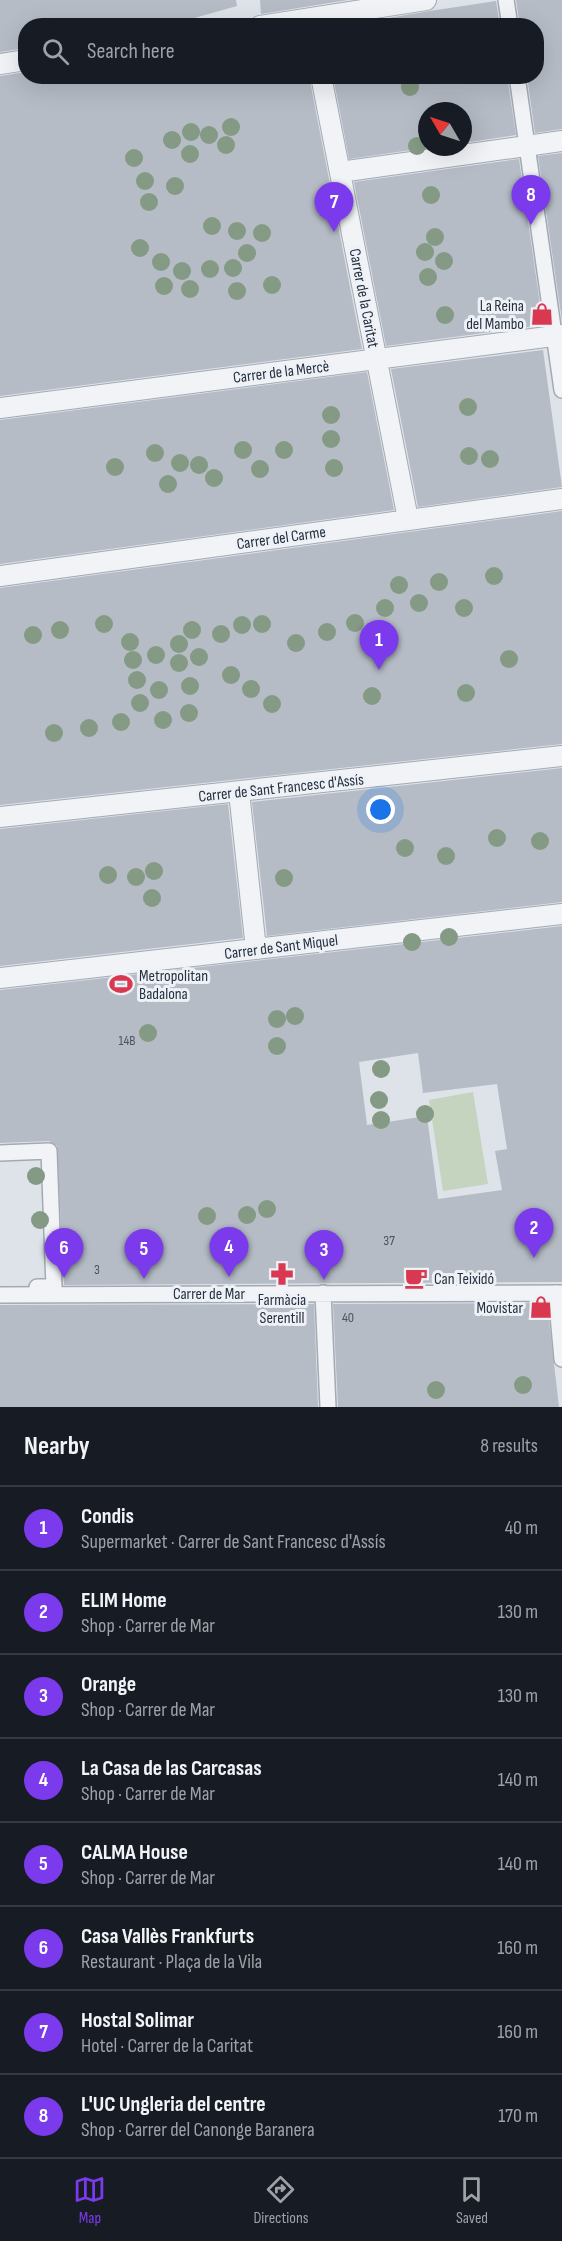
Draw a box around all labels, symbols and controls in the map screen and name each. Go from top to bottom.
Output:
search box [18,18,544,84]
icon: search [39,35,72,68]
text: Search here [87,38,174,65]
north arrow [418,102,472,156]
pin: 8 [512,176,550,225]
pin: 7 [314,182,354,232]
street label: Carrer de la Caritat [345,247,382,350]
place label: La Reina del Mambo [466,297,524,334]
shop icon: La Reina del Mambo [529,301,555,327]
street label: Carrer de la Mercè [232,357,330,388]
street label: Carrer del Carme [235,523,327,554]
pin: 1 [360,620,398,670]
street label: Carrer de Sant Francesc d'Assís [198,770,365,807]
your location [366,795,395,824]
street label: Carrer de Sant Miquel [223,931,339,964]
place label: Metropolitan Badalona [139,967,208,1004]
sports icon: Metropolitan Badalona [108,971,134,997]
house number: 14B [119,1032,135,1049]
pin: 2 [514,1208,554,1258]
pin: 6 [44,1228,84,1278]
pin: 4 [210,1228,248,1277]
pin: 5 [124,1230,164,1279]
pin: 3 [304,1230,344,1280]
house number: 37 [383,1232,395,1249]
house number: 3 [94,1261,100,1278]
pharmacy icon: Farmàcia Serentill [269,1261,295,1287]
cafe icon: Can Teixidó [403,1265,429,1291]
place label: Can Teixidó [434,1270,494,1289]
street label: Carrer de Mar [173,1285,245,1304]
place label: Farmàcia Serentill [258,1291,306,1328]
shop icon: Movistar [528,1294,554,1320]
place label: Movistar [477,1299,523,1318]
house number: 40 [342,1309,354,1326]
text: Nearby [24,1431,90,1462]
text: 8 results [480,1434,538,1458]
text: Condis [81,1503,134,1530]
text: 1 [40,1516,47,1540]
text: 40 m [505,1516,538,1540]
text: Supermarket · Carrer de Sant Francesc d'Assís [81,1530,386,1554]
text: ELIM Home [81,1587,167,1614]
text: 2 [39,1600,48,1624]
text: 130 m [498,1600,538,1624]
text: Shop · Carrer de Mar [81,1614,215,1638]
text: Orange [81,1671,136,1698]
text: 3 [39,1684,48,1708]
text: 130 m [498,1684,538,1708]
text: Shop · Carrer de Mar [81,1698,215,1722]
text: La Casa de las Carcasas [81,1755,262,1782]
text: 4 [39,1768,48,1792]
text: 140 m [498,1768,538,1792]
text: Shop · Carrer de Mar [81,1782,215,1806]
text: CALMA House [81,1839,188,1866]
text: 5 [39,1852,48,1876]
text: 140 m [498,1852,538,1876]
text: Shop · Carrer de Mar [81,1866,215,1890]
text: Casa Vallès Frankfurts [81,1923,254,1950]
text: 6 [39,1936,48,1960]
text: 160 m [497,1936,538,1960]
text: Restaurant · Plaça de la Vila [81,1950,262,1974]
text: Hostal Solimar [81,2007,194,2034]
text: 7 [39,2020,48,2044]
text: 160 m [497,2020,538,2044]
text: Hotel · Carrer de la Caritat [81,2034,253,2058]
text: L'UC Ungleria del centre [81,2091,266,2118]
text: 8 [39,2104,48,2128]
text: 170 m [498,2104,538,2128]
text: Shop · Carrer del Canonge Baranera [81,2118,315,2142]
tab: Map [73,2173,106,2228]
tab: Directions [253,2173,308,2228]
tab: Saved [455,2173,488,2228]

